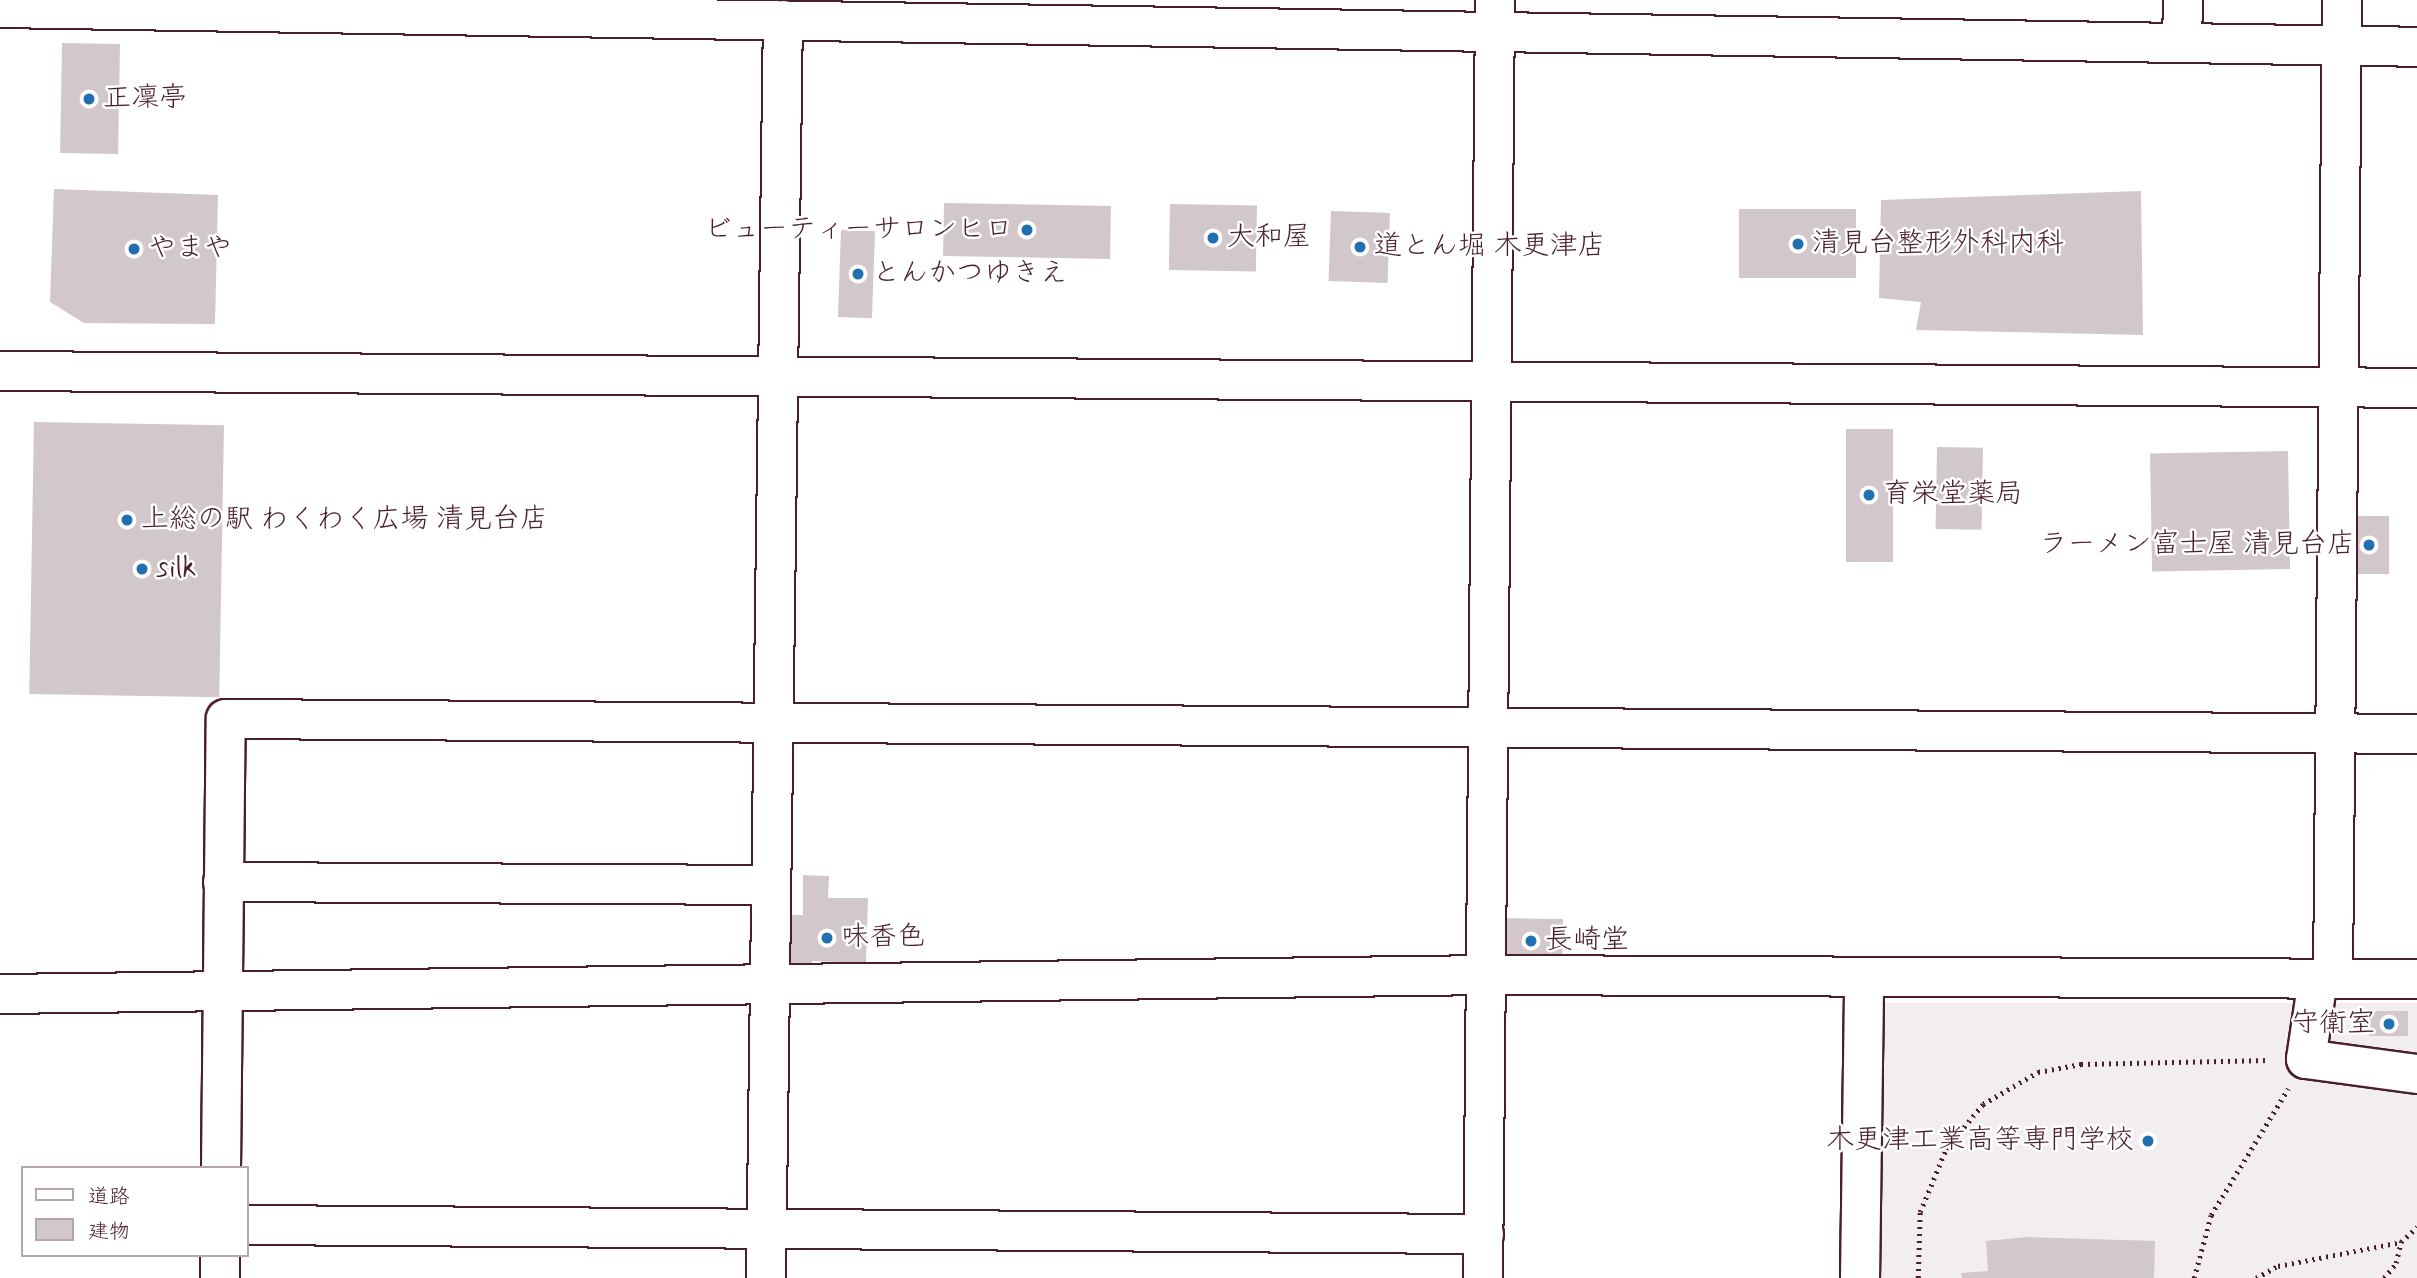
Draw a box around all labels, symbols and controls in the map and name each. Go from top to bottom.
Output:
place label: 正凜亭 [103,82,187,116]
marker: 正凜亭 [81,91,97,107]
place label: ビューティーサロンヒロ [705,213,1013,247]
place label: 大和屋 [1227,221,1311,255]
marker: ビューティーサロンヒロ [1019,222,1035,238]
place label: 清見台整形外科内科 [1812,227,2064,261]
marker: 大和屋 [1205,230,1221,246]
place label: 道とん堀 木更津店 [1374,230,1606,264]
place label: やまや [148,232,232,266]
marker: 清見台整形外科内科 [1790,236,1806,252]
marker: 道とん堀 木更津店 [1352,239,1368,255]
marker: やまや [126,241,142,257]
place label: とんかつゆきえ [872,257,1068,291]
marker: とんかつゆきえ [850,266,866,282]
place label: 育栄堂薬局 [1883,478,2023,512]
marker: 育栄堂薬局 [1861,487,1877,503]
place label: 上総の駅 わくわく広場 清見台店 [141,503,548,537]
marker: 上総の駅 わくわく広場 清見台店 [119,512,135,528]
place label: ラーメン富士屋 清見台店 [2039,528,2355,562]
marker: ラーメン富士屋 清見台店 [2361,537,2377,553]
place label: silk [156,552,196,586]
marker: silk [134,561,150,577]
place label: 味香色 [841,921,925,955]
place label: 長崎堂 [1545,924,1629,958]
marker: 味香色 [819,930,835,946]
marker: 長崎堂 [1523,933,1539,949]
place label: 守衛室 [2291,1007,2375,1041]
marker: 守衛室 [2381,1016,2397,1032]
place label: 木更津工業高等専門学校 [1826,1124,2134,1158]
marker: 木更津工業高等専門学校 [2140,1133,2156,1149]
legend [21,1166,248,1257]
text: 道路 [88,1183,130,1211]
text: 建物 [88,1218,130,1246]

